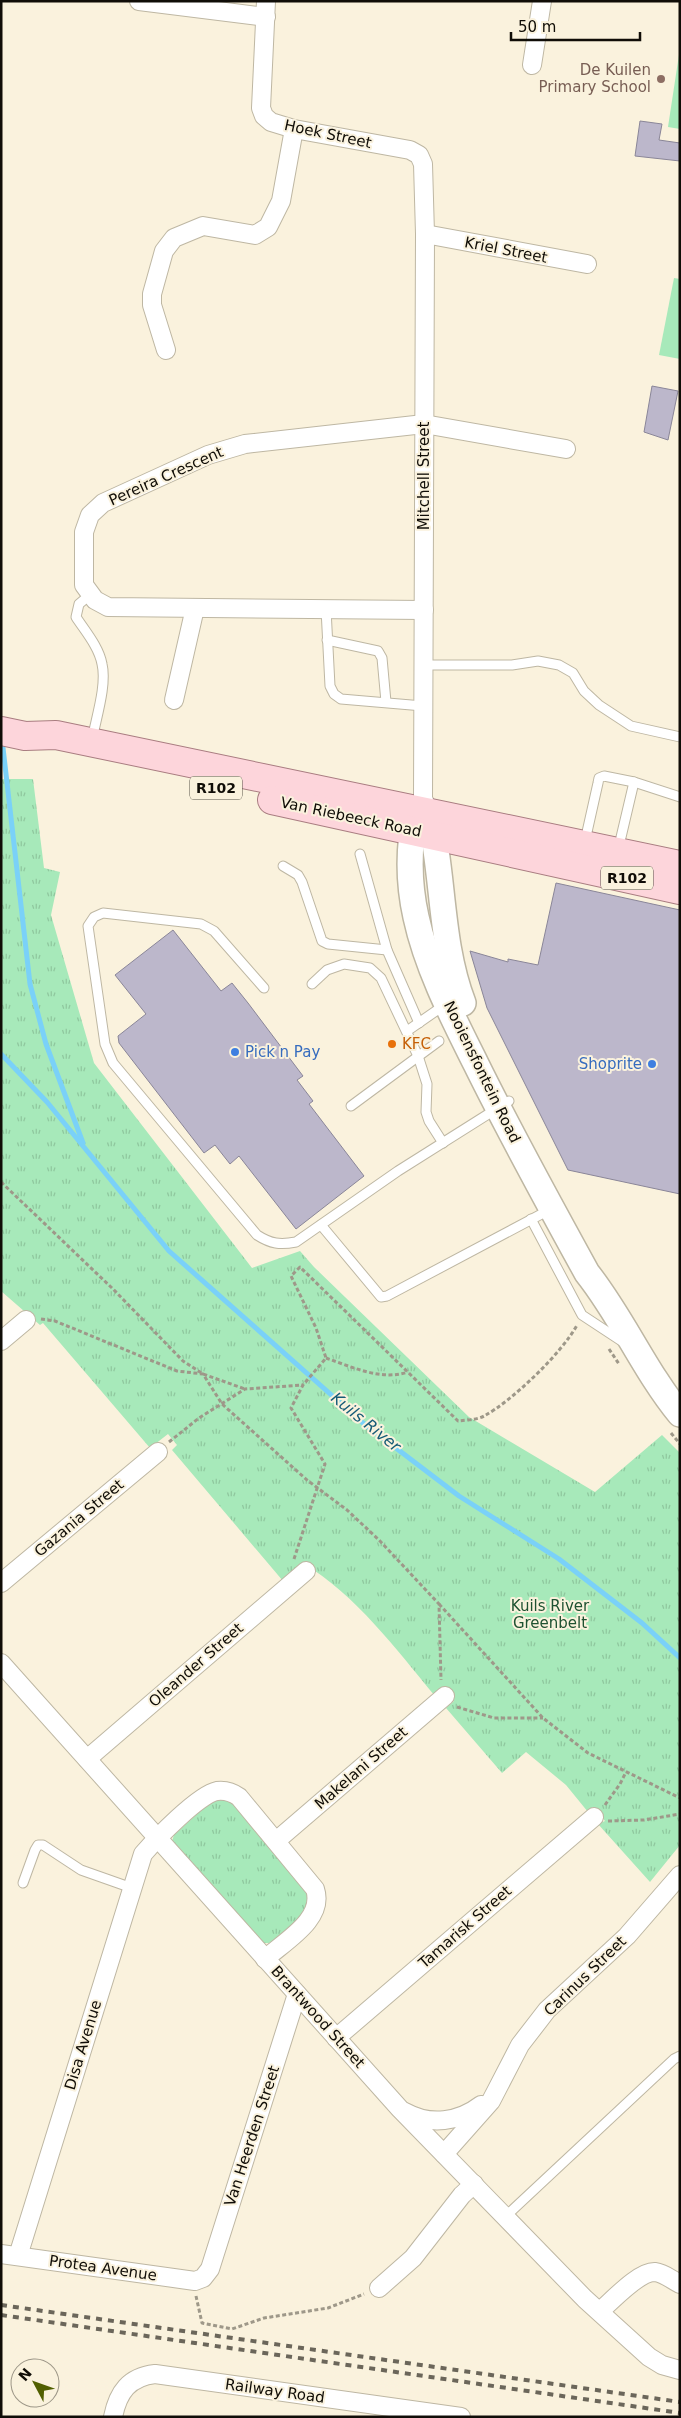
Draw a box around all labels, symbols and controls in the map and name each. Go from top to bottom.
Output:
scale bar [511,10,640,42]
text: 50 m [518,18,556,36]
place label: De Kuilen Primary School [538,61,651,96]
marker: De Kuilen Primary School [655,73,667,85]
street label: Hoek Street [283,116,373,152]
street label: Kriel Street [463,233,549,267]
street label: Mitchell Street [415,422,433,530]
street label: Pereira Crescent [106,443,226,509]
road number: R102 [190,776,242,800]
street label: Van Riebeeck Road [279,793,423,841]
road number: R102 [601,866,653,890]
street label: Nooiensfontein Road [440,998,524,1146]
place label: KFC [402,1035,431,1053]
marker: KFC [386,1038,398,1050]
place label: Pick n Pay [245,1043,320,1061]
marker: Pick n Pay [229,1046,241,1058]
place label: Shoprite [579,1055,642,1073]
marker: Shoprite [646,1058,658,1070]
water label: Kuils River [327,1388,406,1457]
street label: Gazania Street [31,1475,127,1561]
park label: Kuils River Greenbelt [511,1597,590,1632]
street label: Oleander Street [145,1619,247,1711]
street label: Makelani Street [311,1723,411,1813]
street label: Tamarisk Street [414,1882,515,1973]
street label: Carinus Street [540,1932,630,2020]
street label: Brantwood Street [267,1962,369,2072]
street label: Disa Avenue [61,1998,105,2092]
street label: Van Heerden Street [221,2063,283,2209]
street label: Protea Avenue [48,2252,158,2284]
north arrow [10,2358,60,2408]
text: N [15,2365,35,2384]
street label: Railway Road [224,2375,326,2407]

